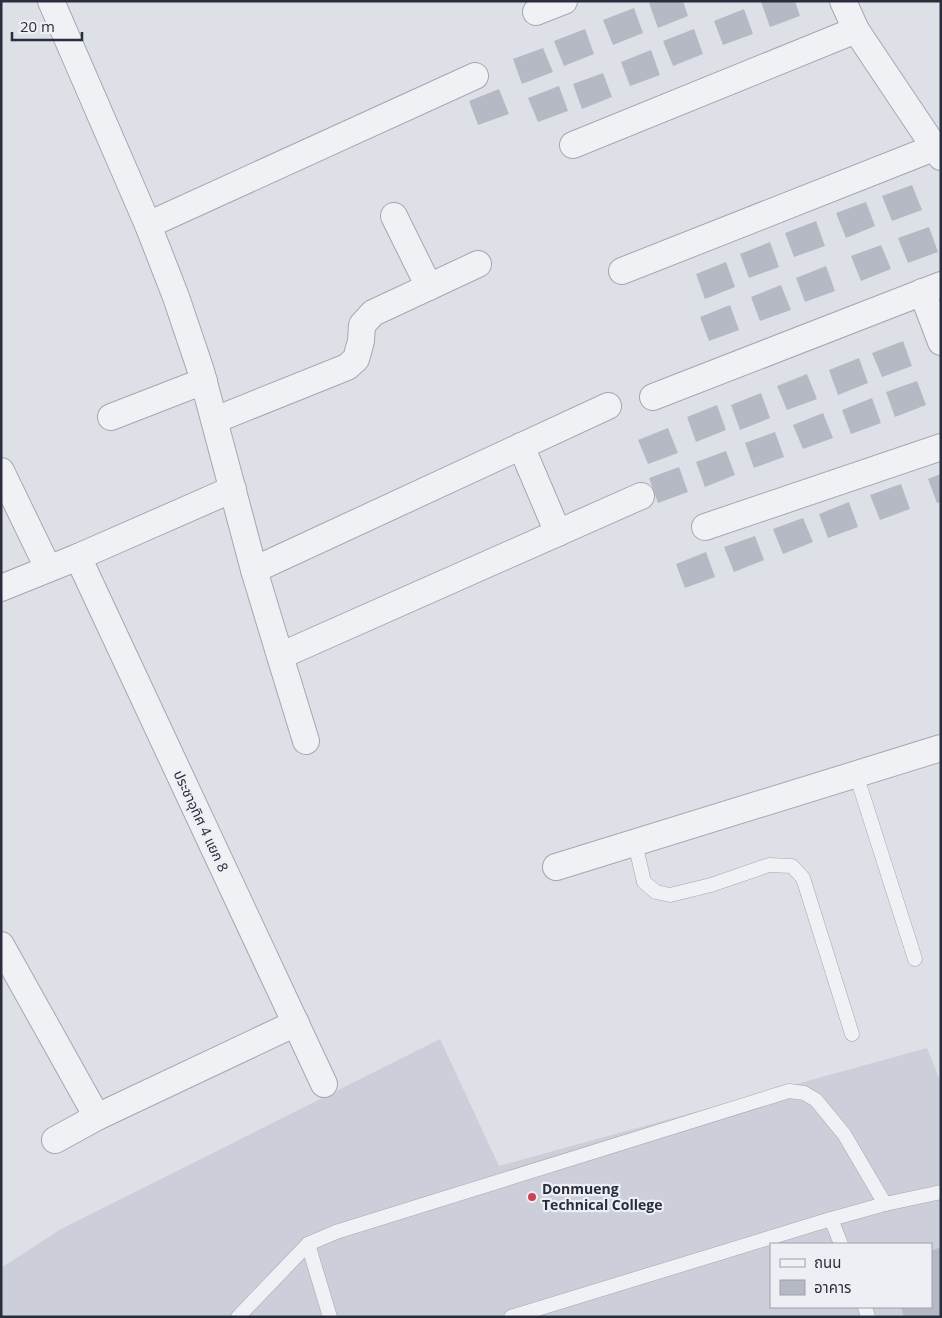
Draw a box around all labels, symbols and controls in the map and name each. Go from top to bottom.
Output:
scale bar [12,10,82,42]
text: 20 m [20,16,55,36]
street label: ประชาอุทิศ 4 แยก 8 [170,767,233,875]
place label: Donmueng Technical College [542,1179,662,1214]
marker: Donmueng Technical College [526,1191,538,1203]
legend [770,1243,932,1308]
text: ถนน [814,1252,841,1272]
text: อาคาร [814,1277,851,1297]

